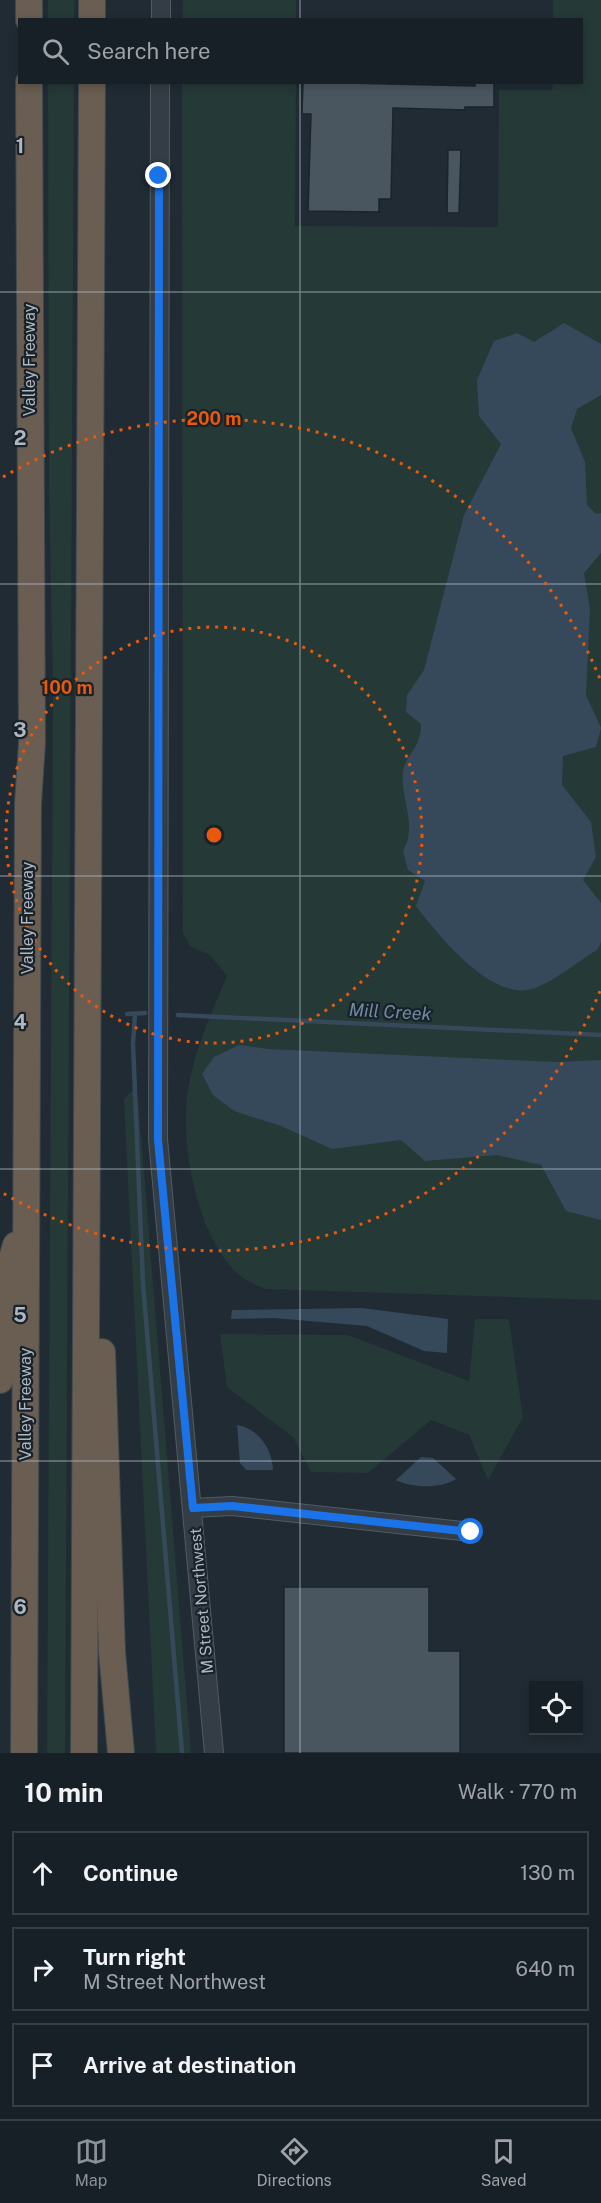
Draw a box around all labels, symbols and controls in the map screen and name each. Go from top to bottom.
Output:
search box [18,18,583,84]
icon: search [39,35,72,68]
text: Search here [87,38,211,64]
text: 1 [16,134,24,158]
route end [145,162,171,188]
street label: Valley Freeway [20,303,39,416]
text: 200 m [187,408,241,429]
text: 2 [14,426,26,450]
text: 100 m [41,677,93,698]
text: 3 [13,718,27,742]
centre of rings [204,825,224,845]
street label: Valley Freeway [18,861,37,974]
water label: Mill Creek [348,999,432,1024]
text: 4 [13,1010,27,1034]
text: 5 [13,1303,27,1327]
street label: Valley Freeway [16,1347,35,1460]
route start [457,1518,483,1544]
street label: M Street Northwest [186,1527,217,1675]
text: 6 [13,1595,27,1619]
map controls [529,1681,583,1735]
button: locate [529,1681,583,1735]
text: 10 min [24,1777,103,1808]
text: Walk · 770 m [458,1780,577,1804]
icon: ahead [26,1857,59,1890]
text: Continue [83,1860,178,1886]
text: 130 m [520,1861,575,1885]
text: Turn right [83,1944,186,1970]
icon: right [26,1953,59,1986]
text: 640 m [516,1957,575,1981]
text: M Street Northwest [83,1970,266,1994]
icon: arrive [26,2049,59,2082]
text: Arrive at destination [83,2052,296,2078]
tab: Map [75,2135,108,2190]
tab: Directions [257,2135,332,2190]
tab: Saved [481,2135,526,2190]

